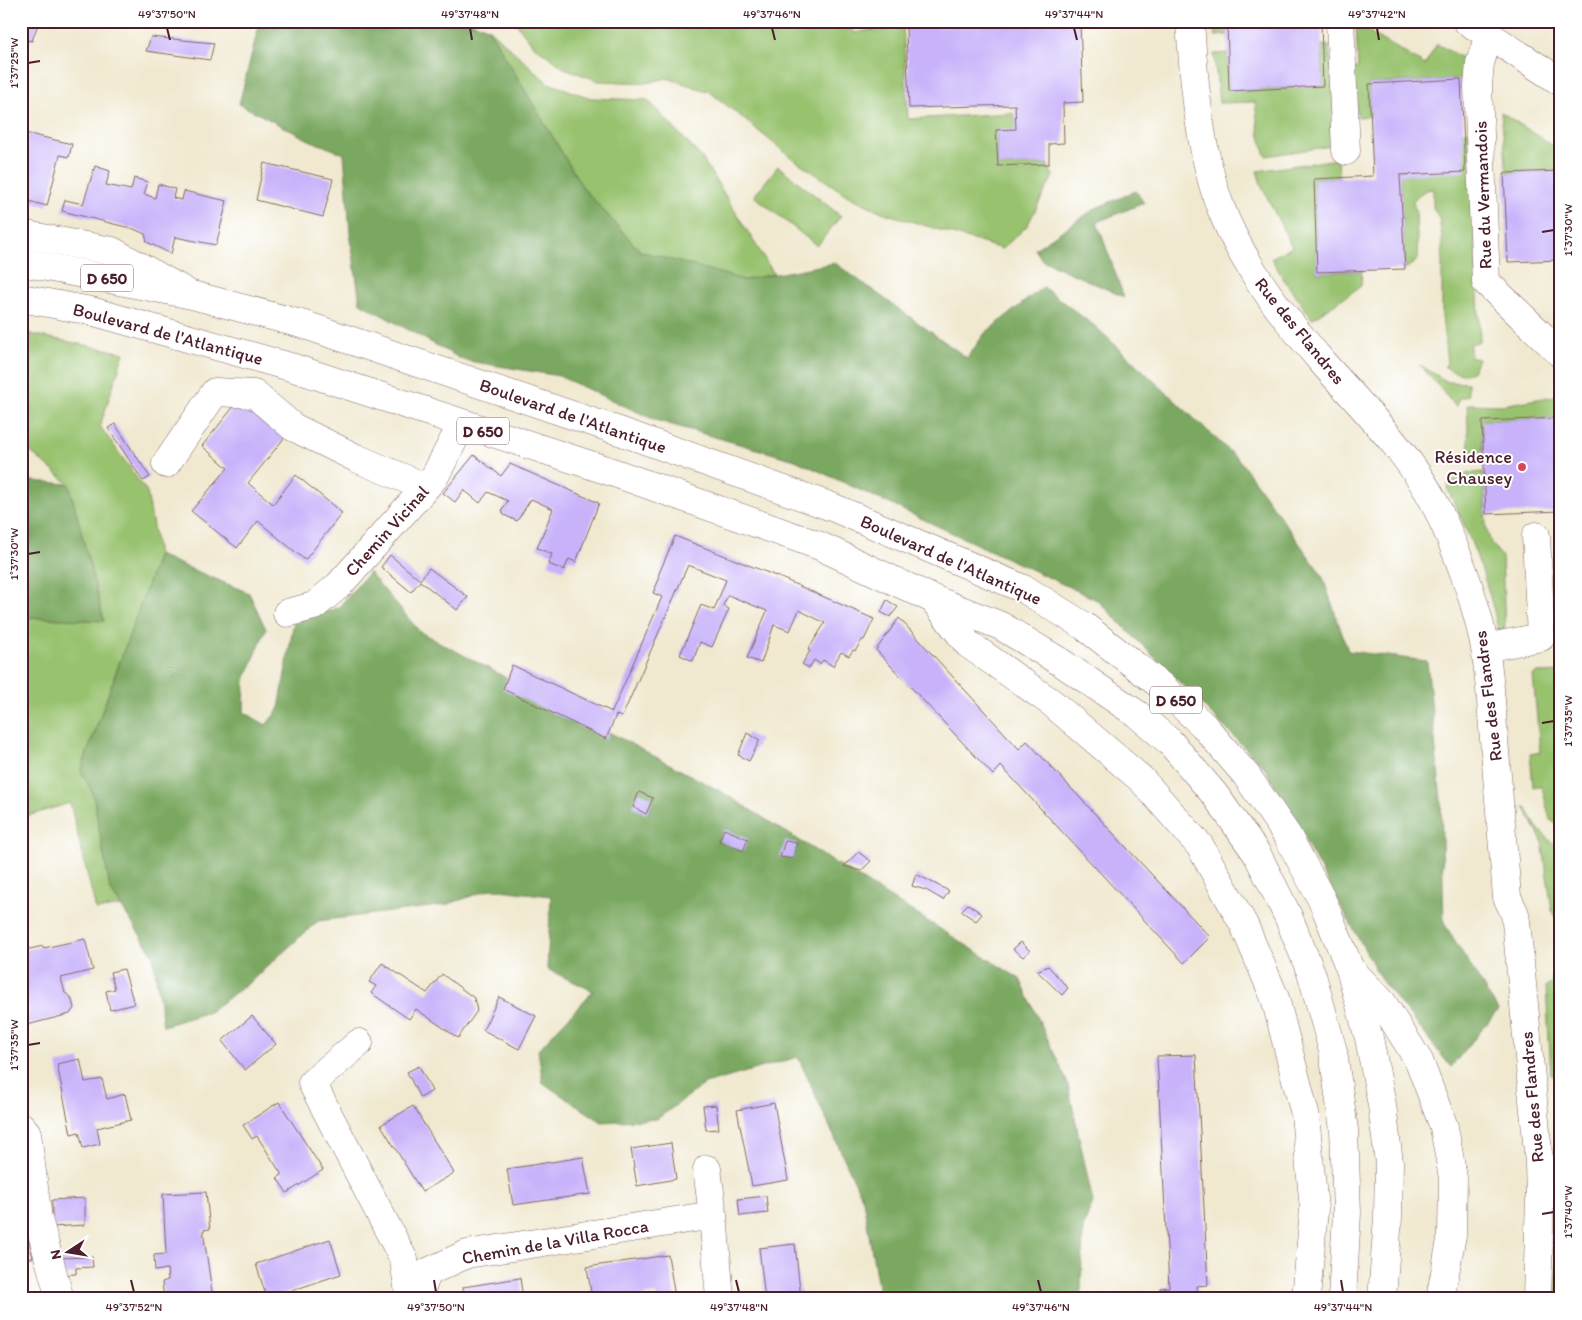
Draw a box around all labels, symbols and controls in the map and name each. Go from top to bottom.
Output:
text: 49°37'50"N [138,7,196,21]
text: 49°37'48"N [441,7,499,21]
text: 49°37'46"N [743,7,801,21]
text: 49°37'44"N [1045,7,1103,21]
text: 49°37'42"N [1348,7,1406,21]
text: 1°37'25"W [7,37,21,89]
street label: Rue du Vermandois [1469,120,1497,270]
text: 1°37'30"W [1561,204,1575,256]
road number: D 650 [81,264,133,292]
street label: Rue des Flandres [1250,273,1350,389]
street label: Boulevard de l'Atlantique [70,298,266,370]
street label: Boulevard de l'Atlantique [477,374,669,458]
road number: D 650 [457,418,509,444]
place label: Résidence Chausey [1435,446,1512,489]
marker: Résidence Chausey [1516,461,1528,473]
street label: Chemin Vicinal [340,481,434,581]
street label: Boulevard de l'Atlantique [857,510,1045,610]
text: 1°37'30"W [7,528,21,580]
street label: Rue des Flandres [1469,629,1507,763]
road number: D 650 [1150,686,1202,714]
text: 1°37'35"W [1561,695,1575,747]
text: 1°37'35"W [7,1019,21,1071]
street label: Rue des Flandres [1515,1031,1549,1163]
text: 1°37'40"W [1561,1185,1575,1239]
street label: Chemin de la Villa Rocca [460,1215,650,1269]
north arrow [42,1228,92,1278]
text: N [46,1248,65,1261]
text: 49°37'52"N [106,1300,162,1314]
text: 49°37'50"N [407,1300,465,1314]
text: 49°37'48"N [710,1300,768,1314]
text: 49°37'46"N [1012,1300,1070,1314]
text: 49°37'44"N [1314,1300,1372,1314]

